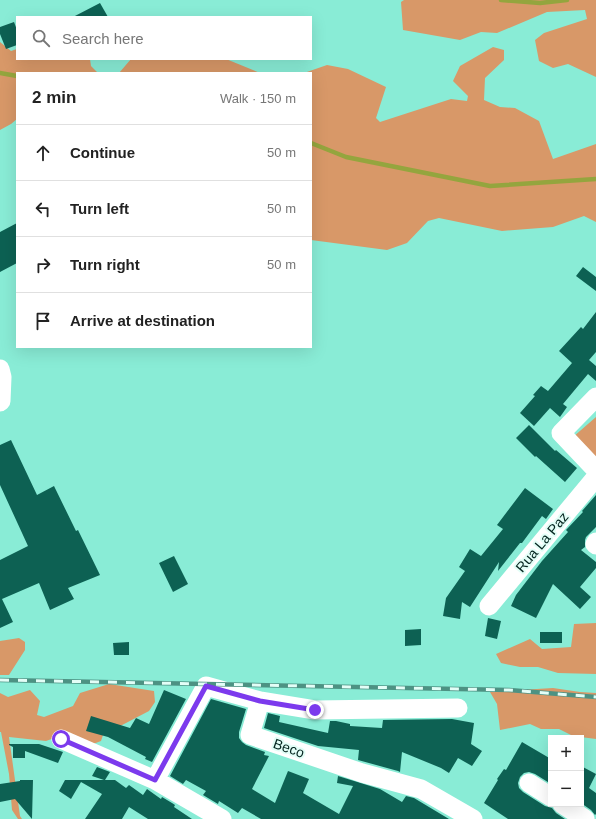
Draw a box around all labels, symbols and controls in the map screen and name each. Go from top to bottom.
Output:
search box [16,16,312,60]
icon: search [30,27,52,49]
text: Search here [62,30,144,47]
text: 2 min [32,88,76,107]
text: Walk · 150 m [220,91,296,106]
icon: ahead [32,142,54,164]
text: Continue [70,144,135,161]
text: 50 m [267,145,296,160]
icon: left [32,198,54,220]
text: Turn left [70,200,129,217]
text: 50 m [267,201,296,216]
icon: right [32,254,54,276]
text: Turn right [70,256,140,273]
text: 50 m [267,257,296,272]
icon: arrive [32,310,54,332]
text: Arrive at destination [70,312,215,329]
street label: Rua La Paz [512,509,572,575]
route end [306,701,324,719]
route start [52,730,70,748]
street label: Beco [271,735,307,761]
map controls [548,735,584,807]
button: + [548,735,584,771]
button: − [548,771,584,807]

